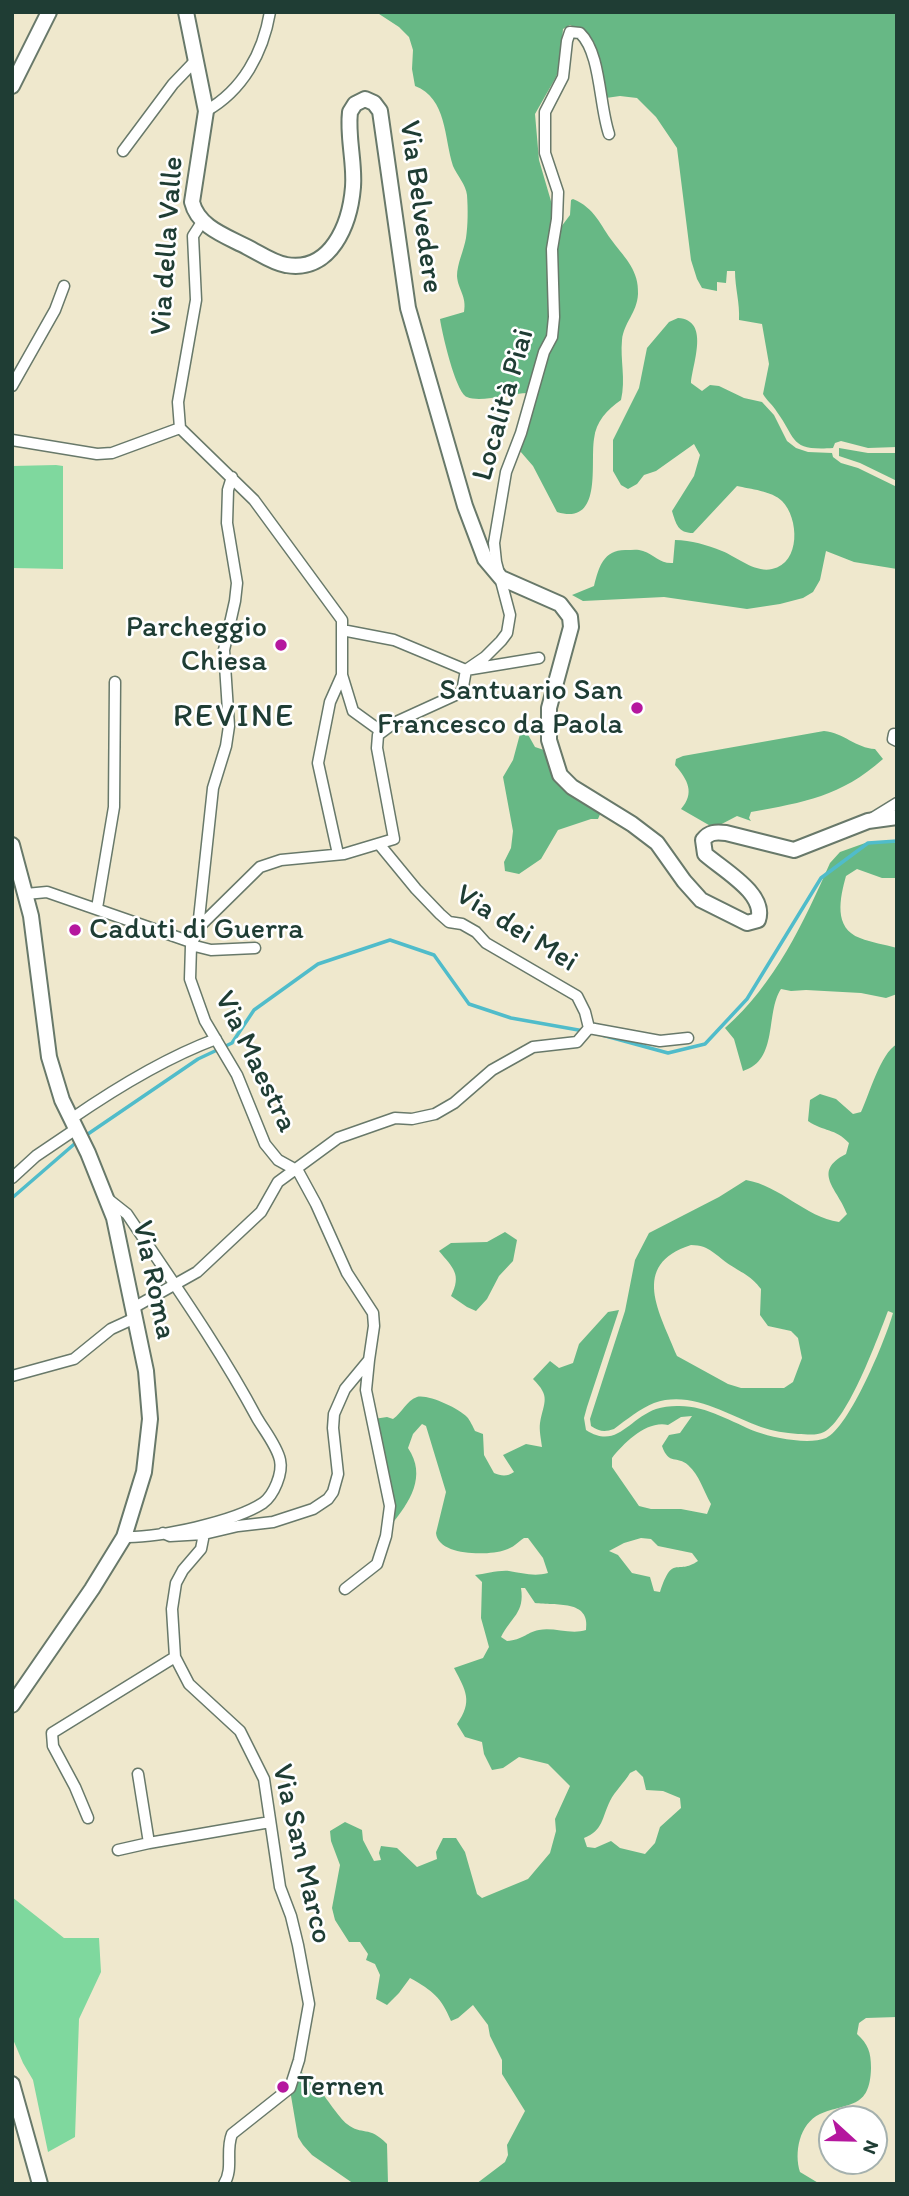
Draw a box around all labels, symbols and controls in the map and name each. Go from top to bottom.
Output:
street label: Via Belvedere [390,118,450,296]
street label: Via della Valle [144,155,192,337]
street label: Località Piai [465,325,543,485]
place label: Parcheggio Chiesa [126,610,267,680]
marker: Parcheggio Chiesa [273,637,289,653]
place label: Santuario San Francesco da Paola [377,673,623,744]
district label: REVINE [175,698,293,738]
marker: Santuario San Francesco da Paola [629,700,645,716]
street label: Via dei Mei [448,877,584,981]
place label: Caduti di Guerra [89,912,304,948]
marker: Caduti di Guerra [67,922,83,938]
street label: Via Maestra [205,986,305,1138]
street label: Via Roma [123,1217,183,1343]
street label: Via San Marco [263,1761,339,1947]
place label: Ternen [297,2069,384,2105]
marker: Ternen [275,2079,291,2095]
north arrow [818,2105,888,2175]
text: N [858,2137,884,2158]

